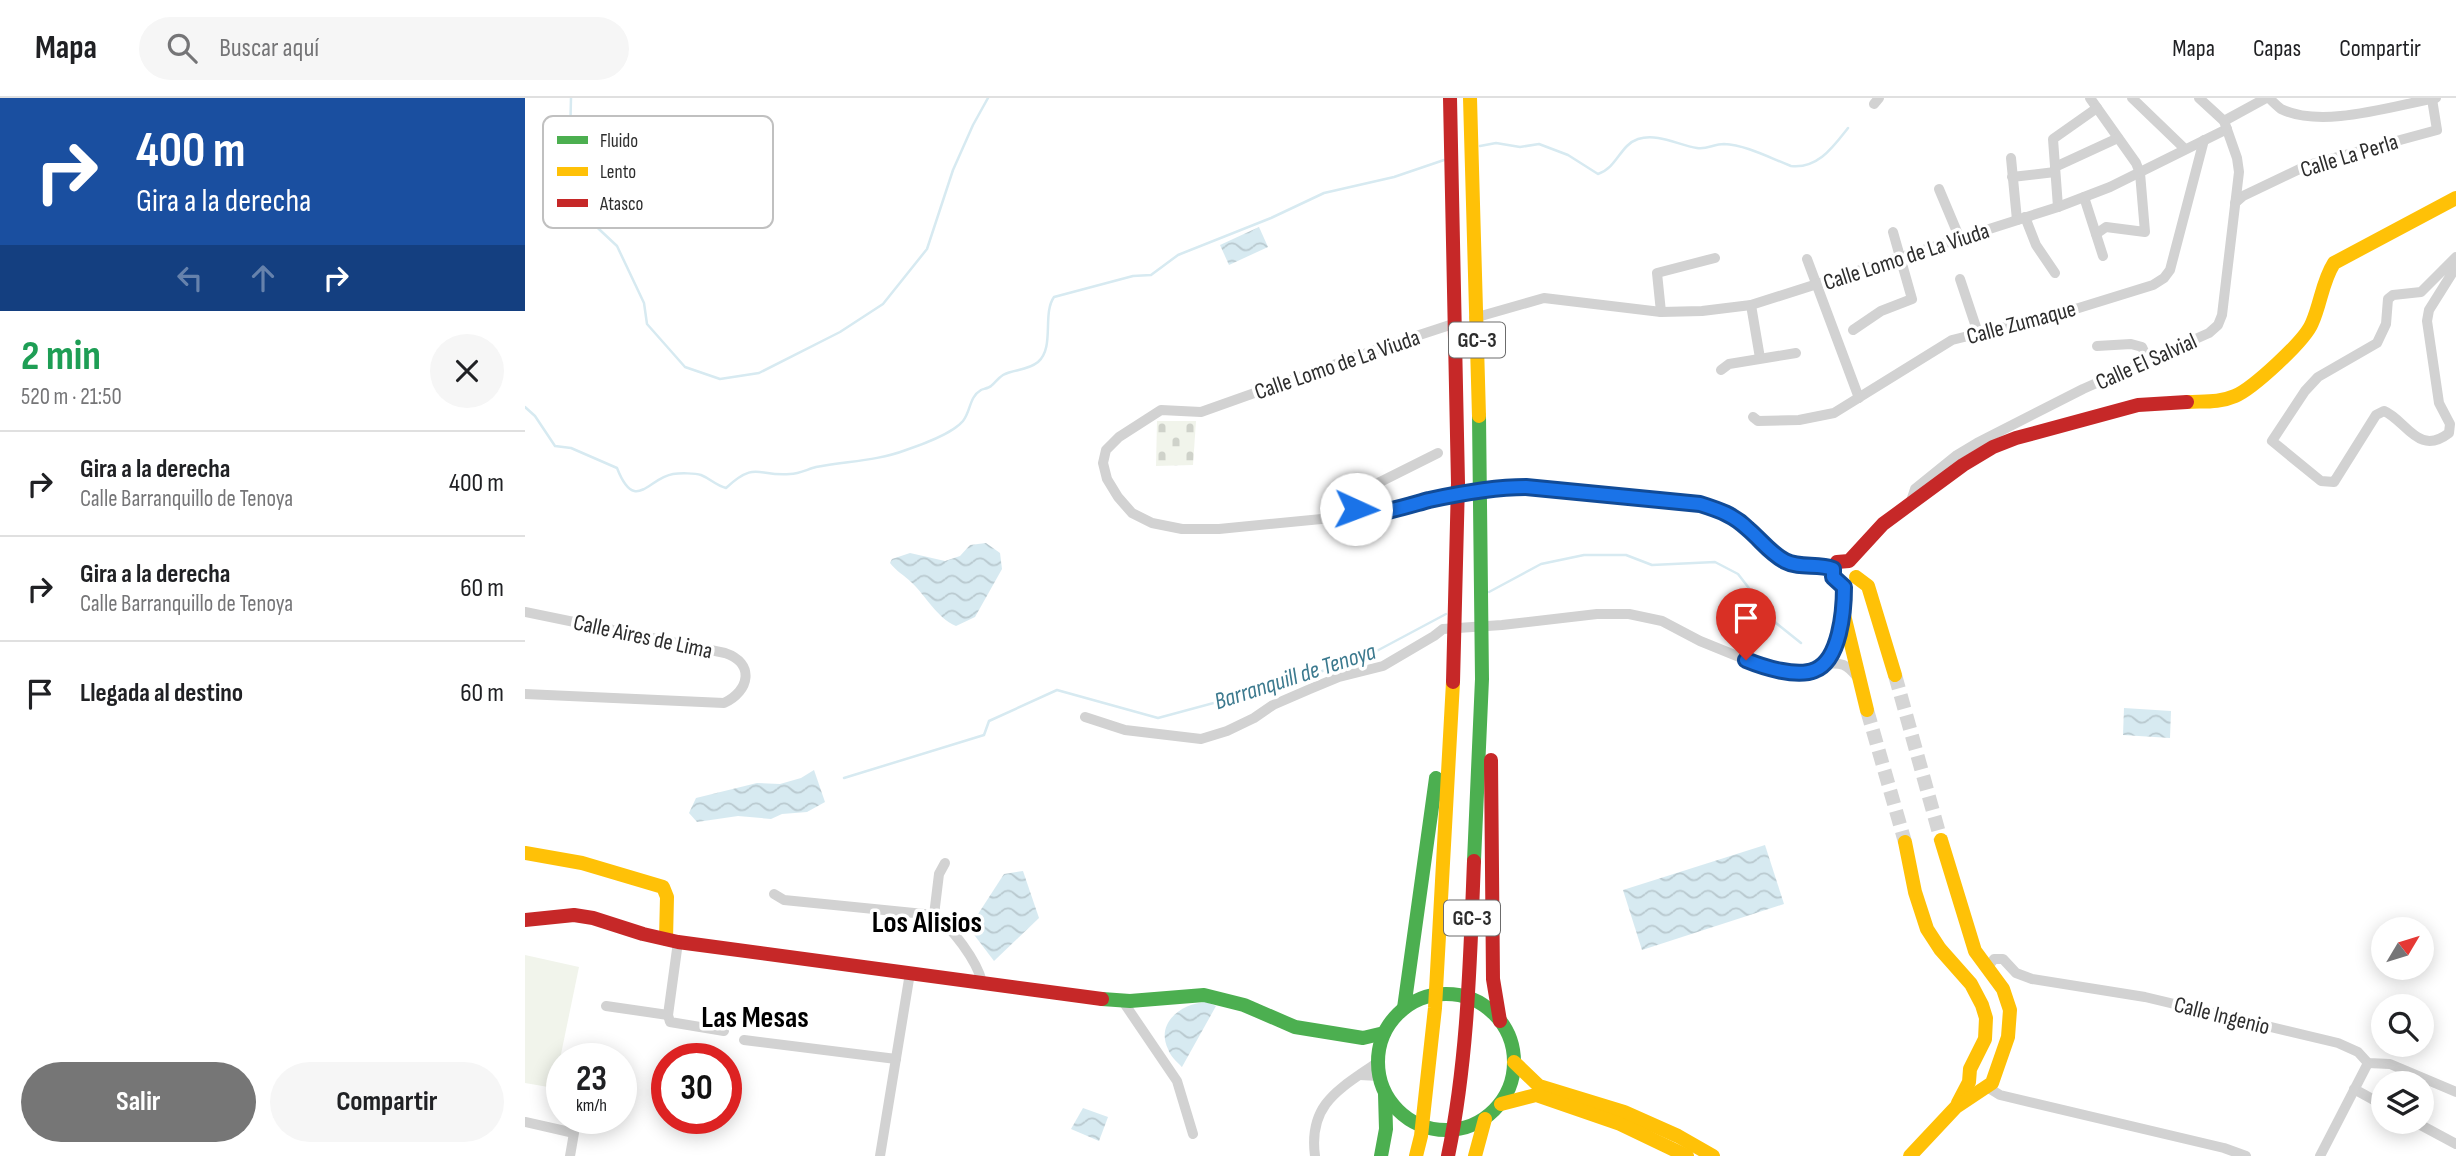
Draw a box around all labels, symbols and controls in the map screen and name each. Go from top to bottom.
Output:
search box [139,17,629,80]
text: Mapa [35,28,97,68]
icon: search [163,29,201,67]
text: Buscar aquí [219,33,319,64]
text: Mapa [2172,34,2215,63]
text: Capas [2253,34,2301,63]
text: Compartir [2339,34,2421,63]
legend [543,116,773,228]
text: 400 m [136,122,246,181]
icon: right [21,126,112,217]
street label: Calle La Perla [2297,128,2402,184]
text: Fluido [600,130,638,153]
text: Lento [600,161,636,184]
text: Gira a la derecha [136,182,311,221]
text: Atasco [599,193,643,216]
street label: Calle Lomo de La Viuda [1820,217,1993,297]
icon: left [171,259,209,297]
icon: ahead [244,259,282,297]
icon: right [317,259,355,297]
street label: Calle Zumaque [1964,295,2079,351]
road number: GC-3 [1449,322,1505,358]
street label: Calle Lomo de La Viuda [1251,324,1424,406]
street label: Calle El Salvial [2091,327,2201,397]
text: 2 min [21,331,101,382]
button: close [430,334,504,408]
text: 520 m · 21:50 [21,383,122,411]
text: Gira a la derecha [80,454,230,485]
icon: right [21,465,59,503]
text: 400 m [449,468,504,499]
position arrow [1319,472,1393,546]
text: Calle Barranquillo de Tenoya [80,485,293,513]
text: Gira a la derecha [80,559,230,590]
icon: right [21,570,59,608]
text: 60 m [460,573,504,604]
pin [1716,588,1776,660]
text: Calle Barranquillo de Tenoya [80,590,293,618]
icon: arrive [1727,599,1765,637]
street label: Calle Aires de Lima [571,609,715,665]
water label: Barranquill de Tenoya [1211,637,1380,716]
icon: arrive [21,675,59,713]
text: Llegada al destino [80,678,243,709]
text: 60 m [460,678,504,709]
road number: GC-3 [1444,900,1500,936]
district label: Los Alisios [872,905,982,941]
north arrow [2371,917,2434,980]
map controls [2371,917,2434,1134]
street label: Calle Ingenio [2171,991,2272,1041]
button: search [2371,994,2434,1057]
district label: Las Mesas [701,1000,809,1036]
speed limit sign: 30 [651,1043,742,1134]
text: 23 [576,1058,607,1101]
button: Salir [21,1062,256,1142]
button: Compartir [270,1062,504,1142]
button: layers [2371,1071,2434,1134]
text: km/h [576,1095,607,1116]

